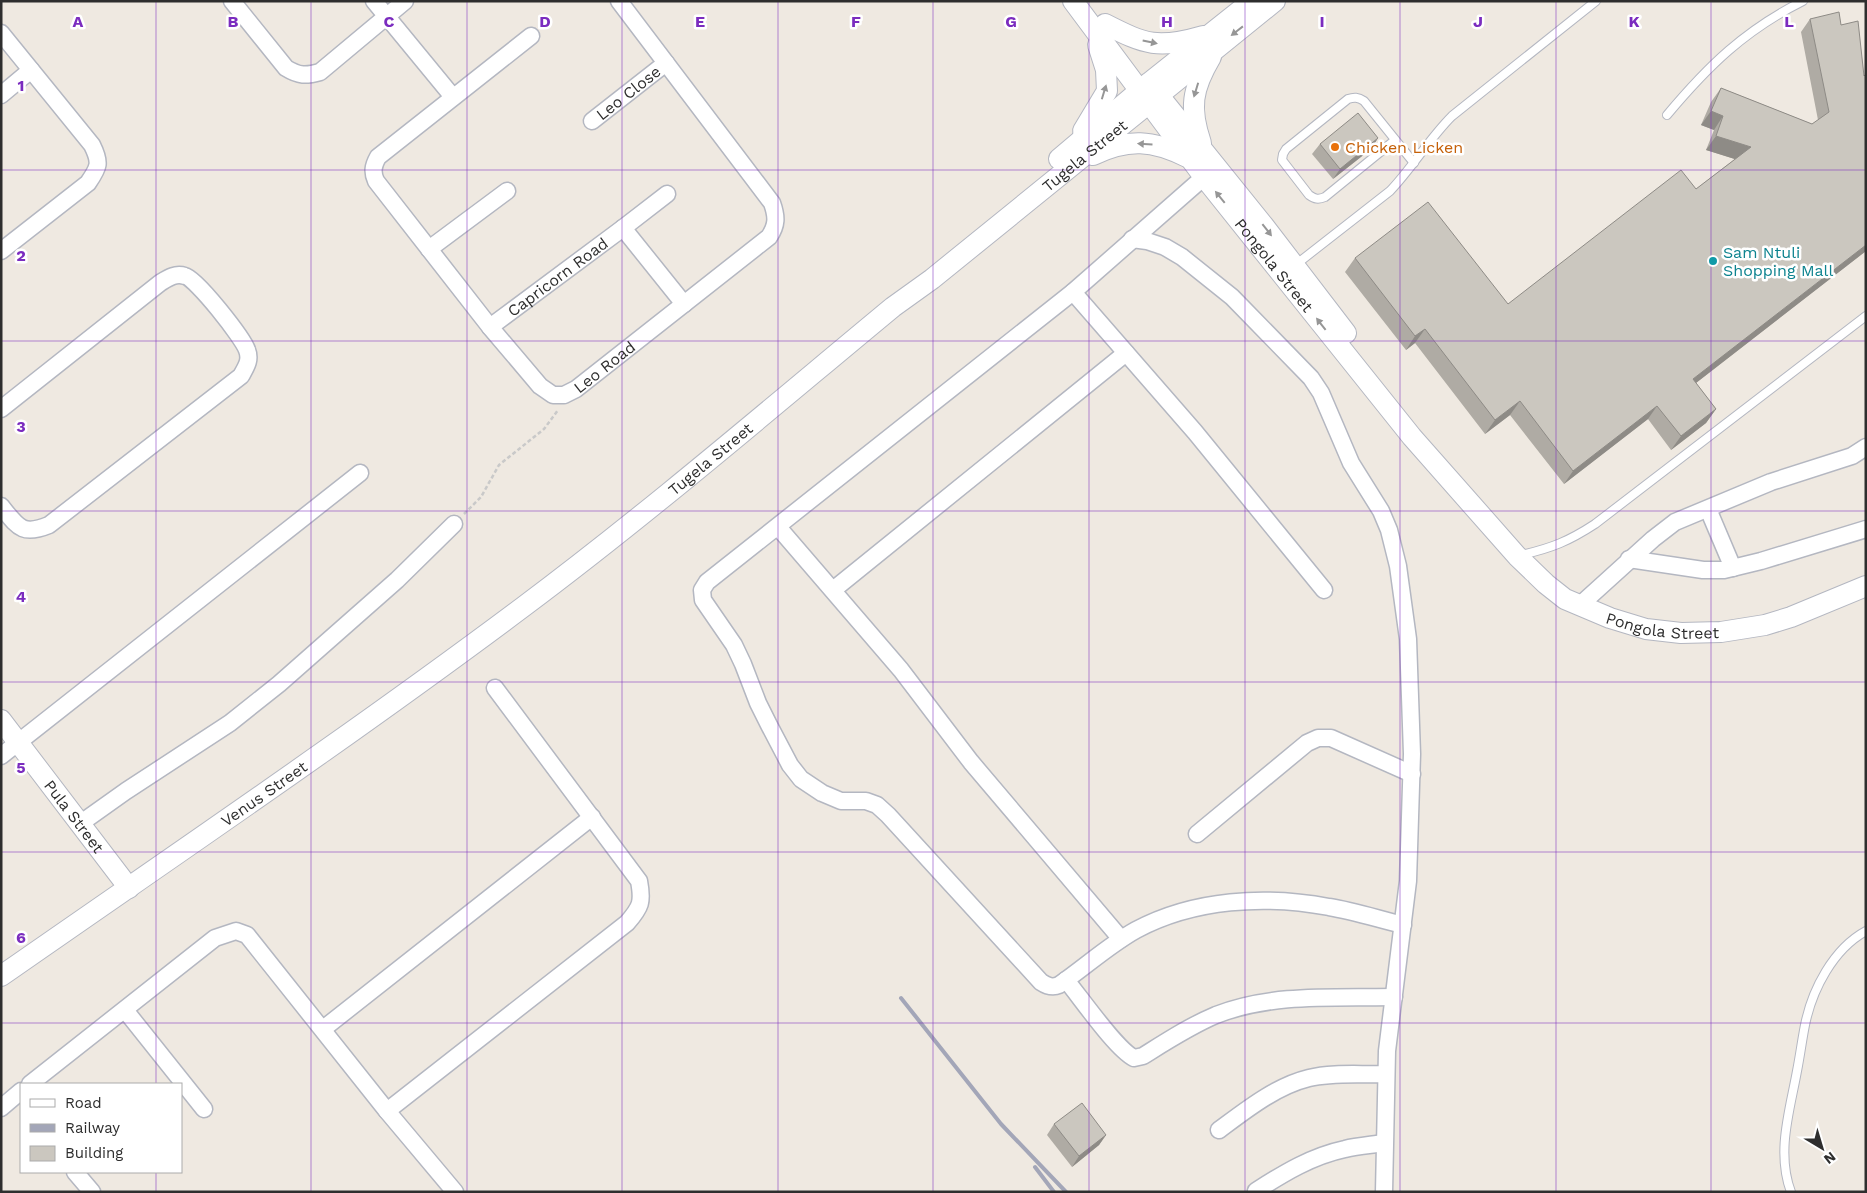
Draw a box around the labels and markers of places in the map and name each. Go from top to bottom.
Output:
place label: Chicken Licken [1345,138,1463,157]
marker: Chicken Licken [1329,141,1341,153]
place label: Sam Ntuli Shopping Mall [1723,243,1833,280]
marker: Sam Ntuli Shopping Mall [1707,255,1719,267]

